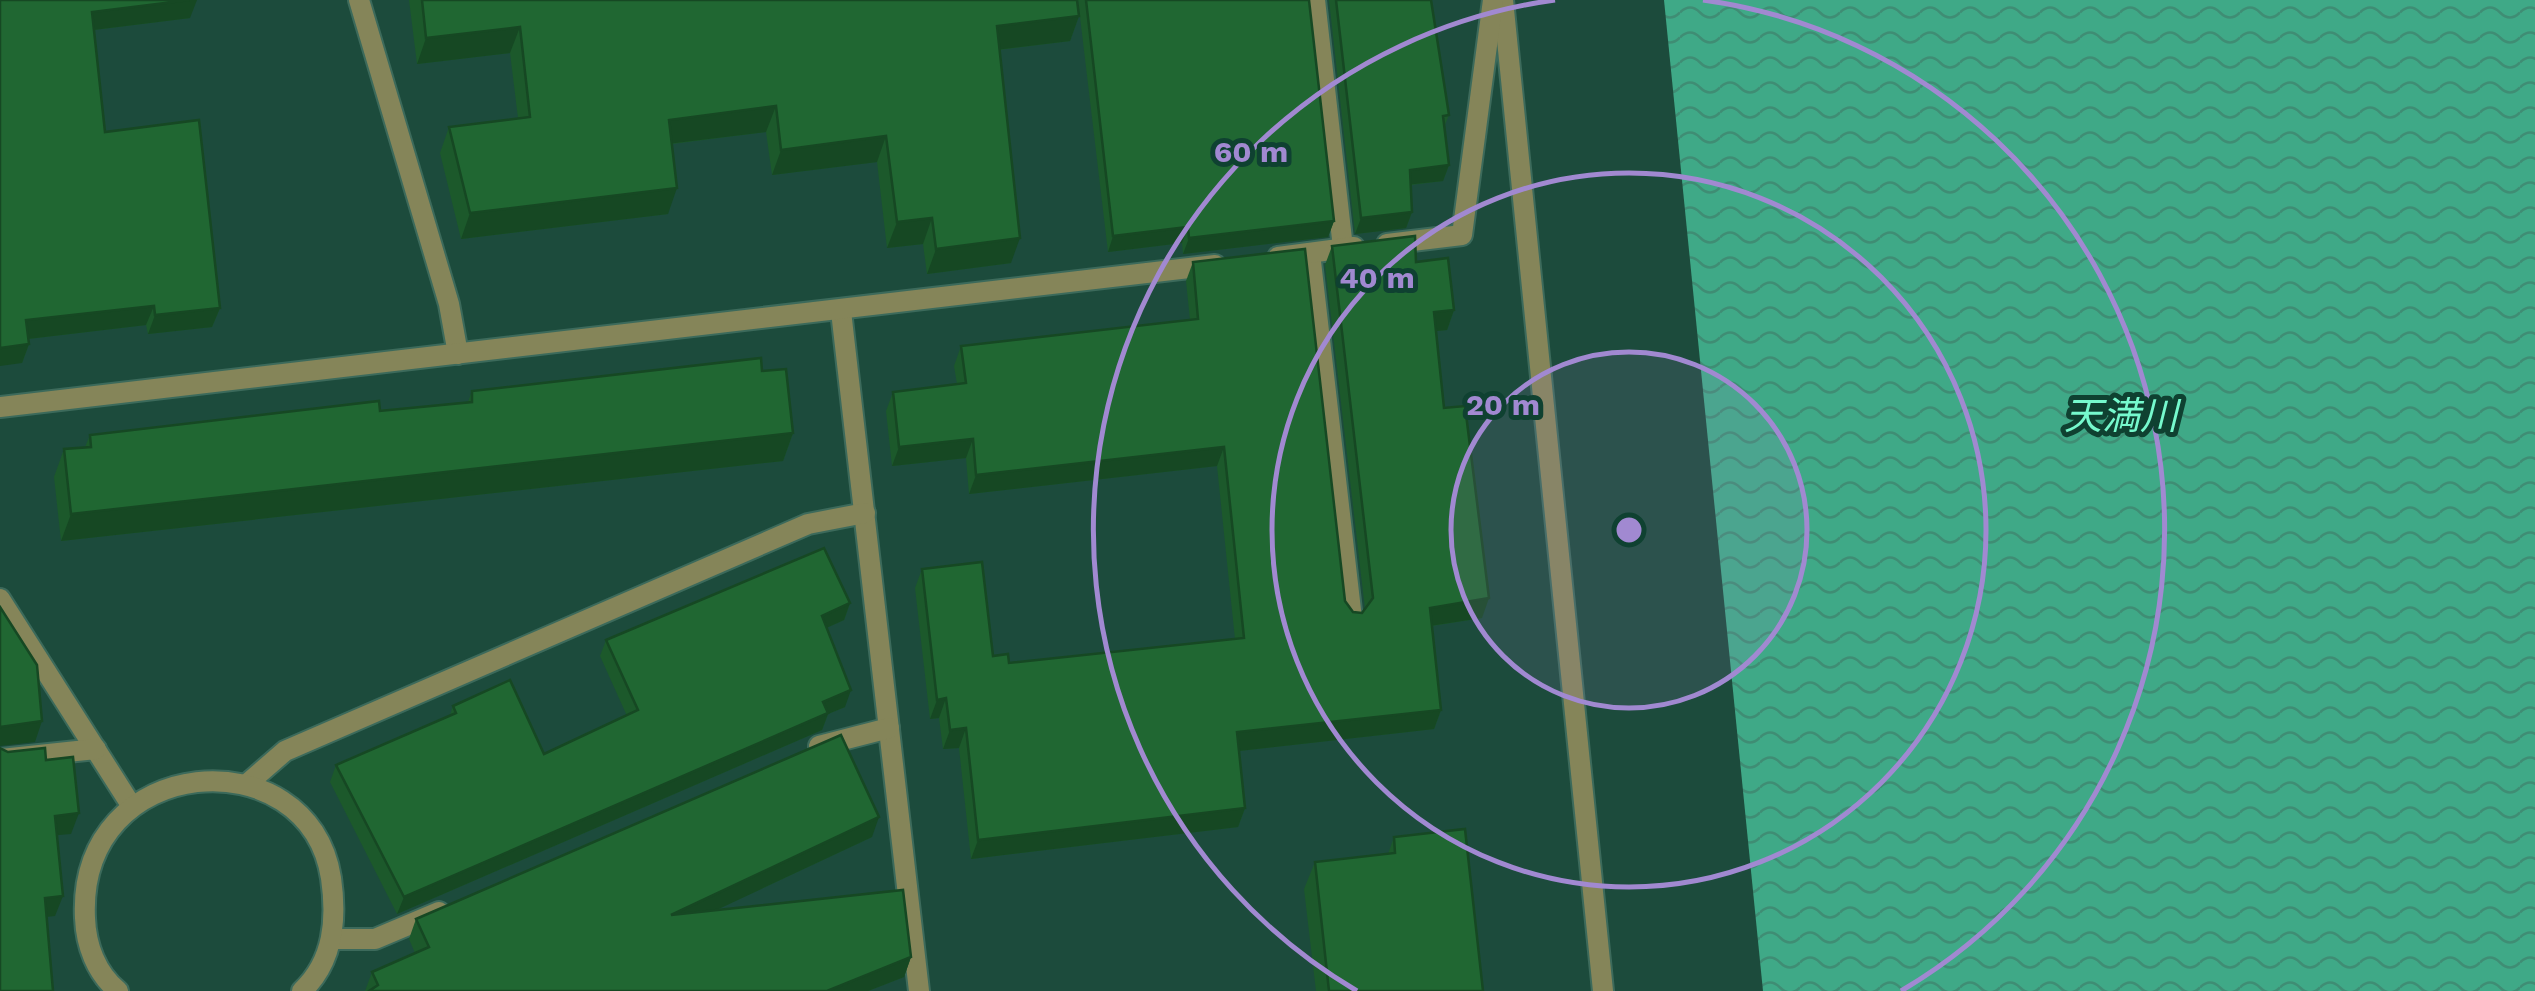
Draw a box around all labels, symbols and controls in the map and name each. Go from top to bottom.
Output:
text: 60 m [1214,134,1288,169]
text: 40 m [1339,260,1415,295]
text: 20 m [1466,387,1540,422]
water label: 天満川 [2064,394,2182,438]
centre of rings [1611,512,1647,548]

